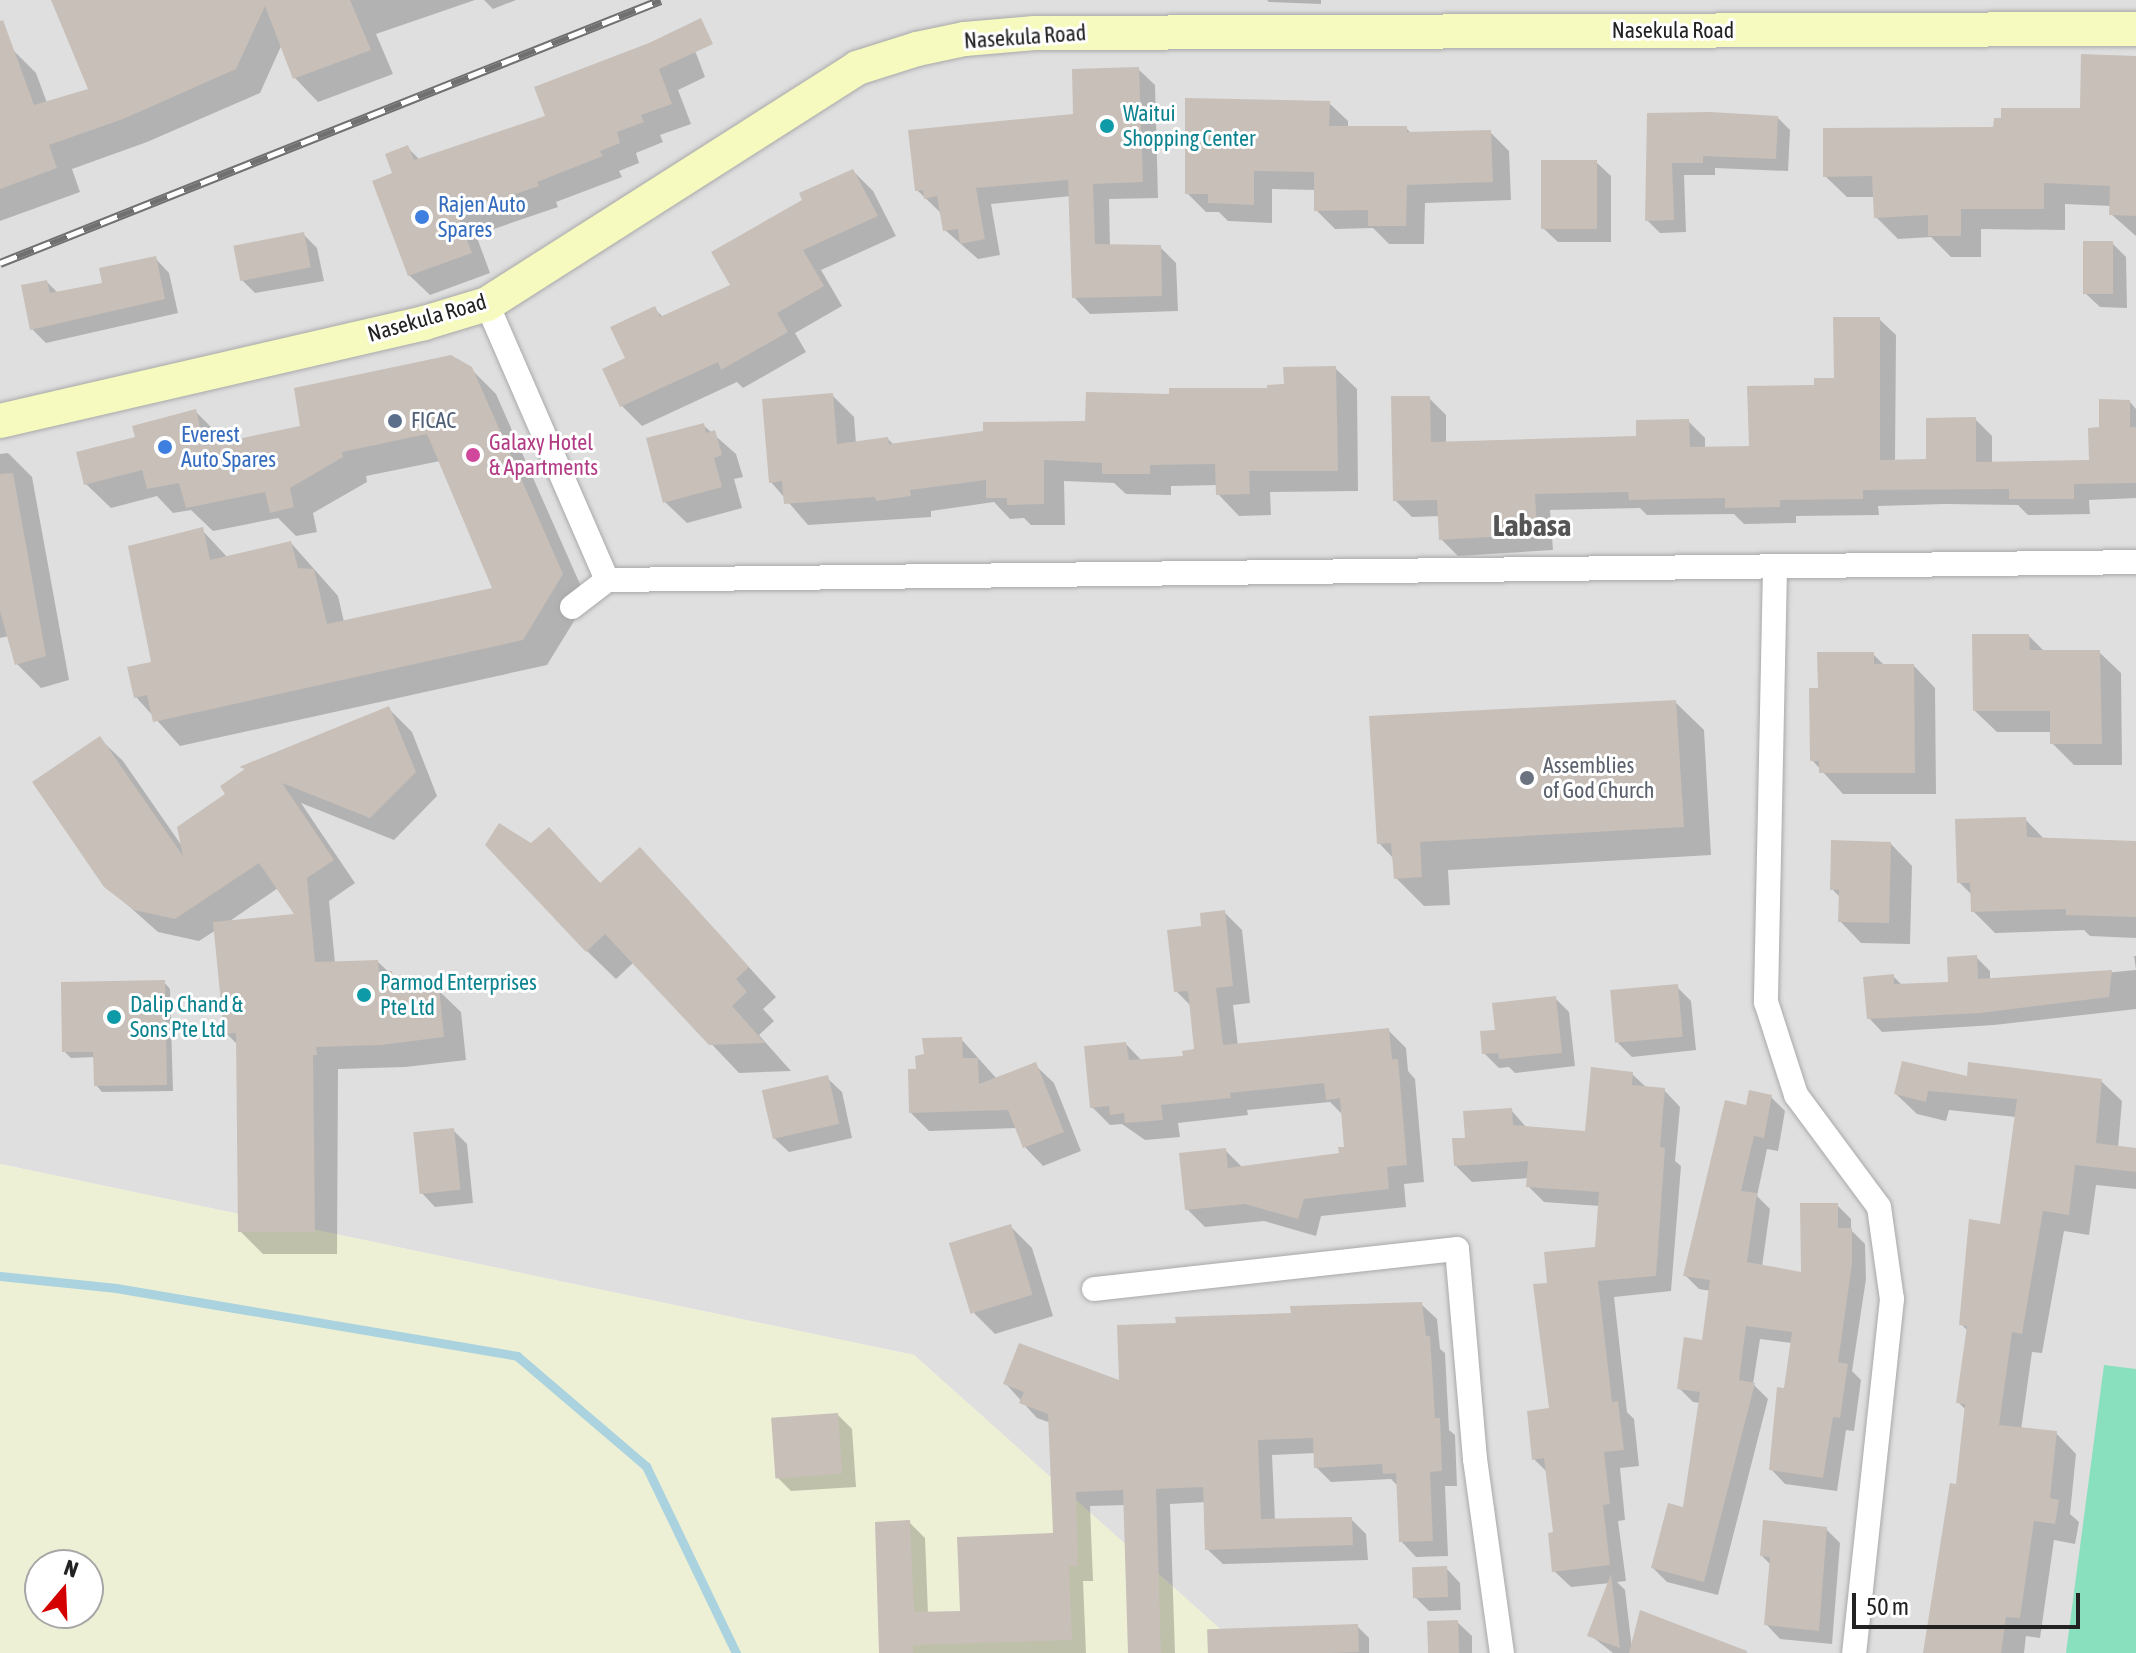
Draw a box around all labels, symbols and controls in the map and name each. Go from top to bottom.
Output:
street label: Nasekula Road [1612,18,1734,44]
street label: Nasekula Road [963,20,1087,54]
place label: Waitui Shopping Center [1123,100,1255,152]
marker: Waitui Shopping Center [1098,117,1116,135]
place label: Rajen Auto Spares [438,191,526,242]
marker: Rajen Auto Spares [413,208,431,226]
street label: Nasekula Road [365,288,489,348]
place label: FICAC [411,408,456,434]
marker: FICAC [386,412,404,430]
place label: Everest Auto Spares [181,421,276,472]
place label: Galaxy Hotel & Apartments [489,429,598,480]
marker: Everest Auto Spares [156,438,174,456]
marker: Galaxy Hotel & Apartments [464,446,482,464]
district label: Labasa [1493,507,1571,543]
place label: Assemblies of God Church [1543,752,1654,804]
marker: Assemblies of God Church [1518,769,1536,787]
place label: Parmod Enterprises Pte Ltd [380,969,537,1020]
marker: Parmod Enterprises Pte Ltd [355,986,373,1004]
place label: Dalip Chand & Sons Pte Ltd [130,991,243,1042]
marker: Dalip Chand & Sons Pte Ltd [105,1008,123,1026]
north arrow [24,1549,104,1629]
text: N [61,1554,82,1583]
scale bar [1856,1577,2084,1627]
text: 50 m [1866,1593,1909,1620]

